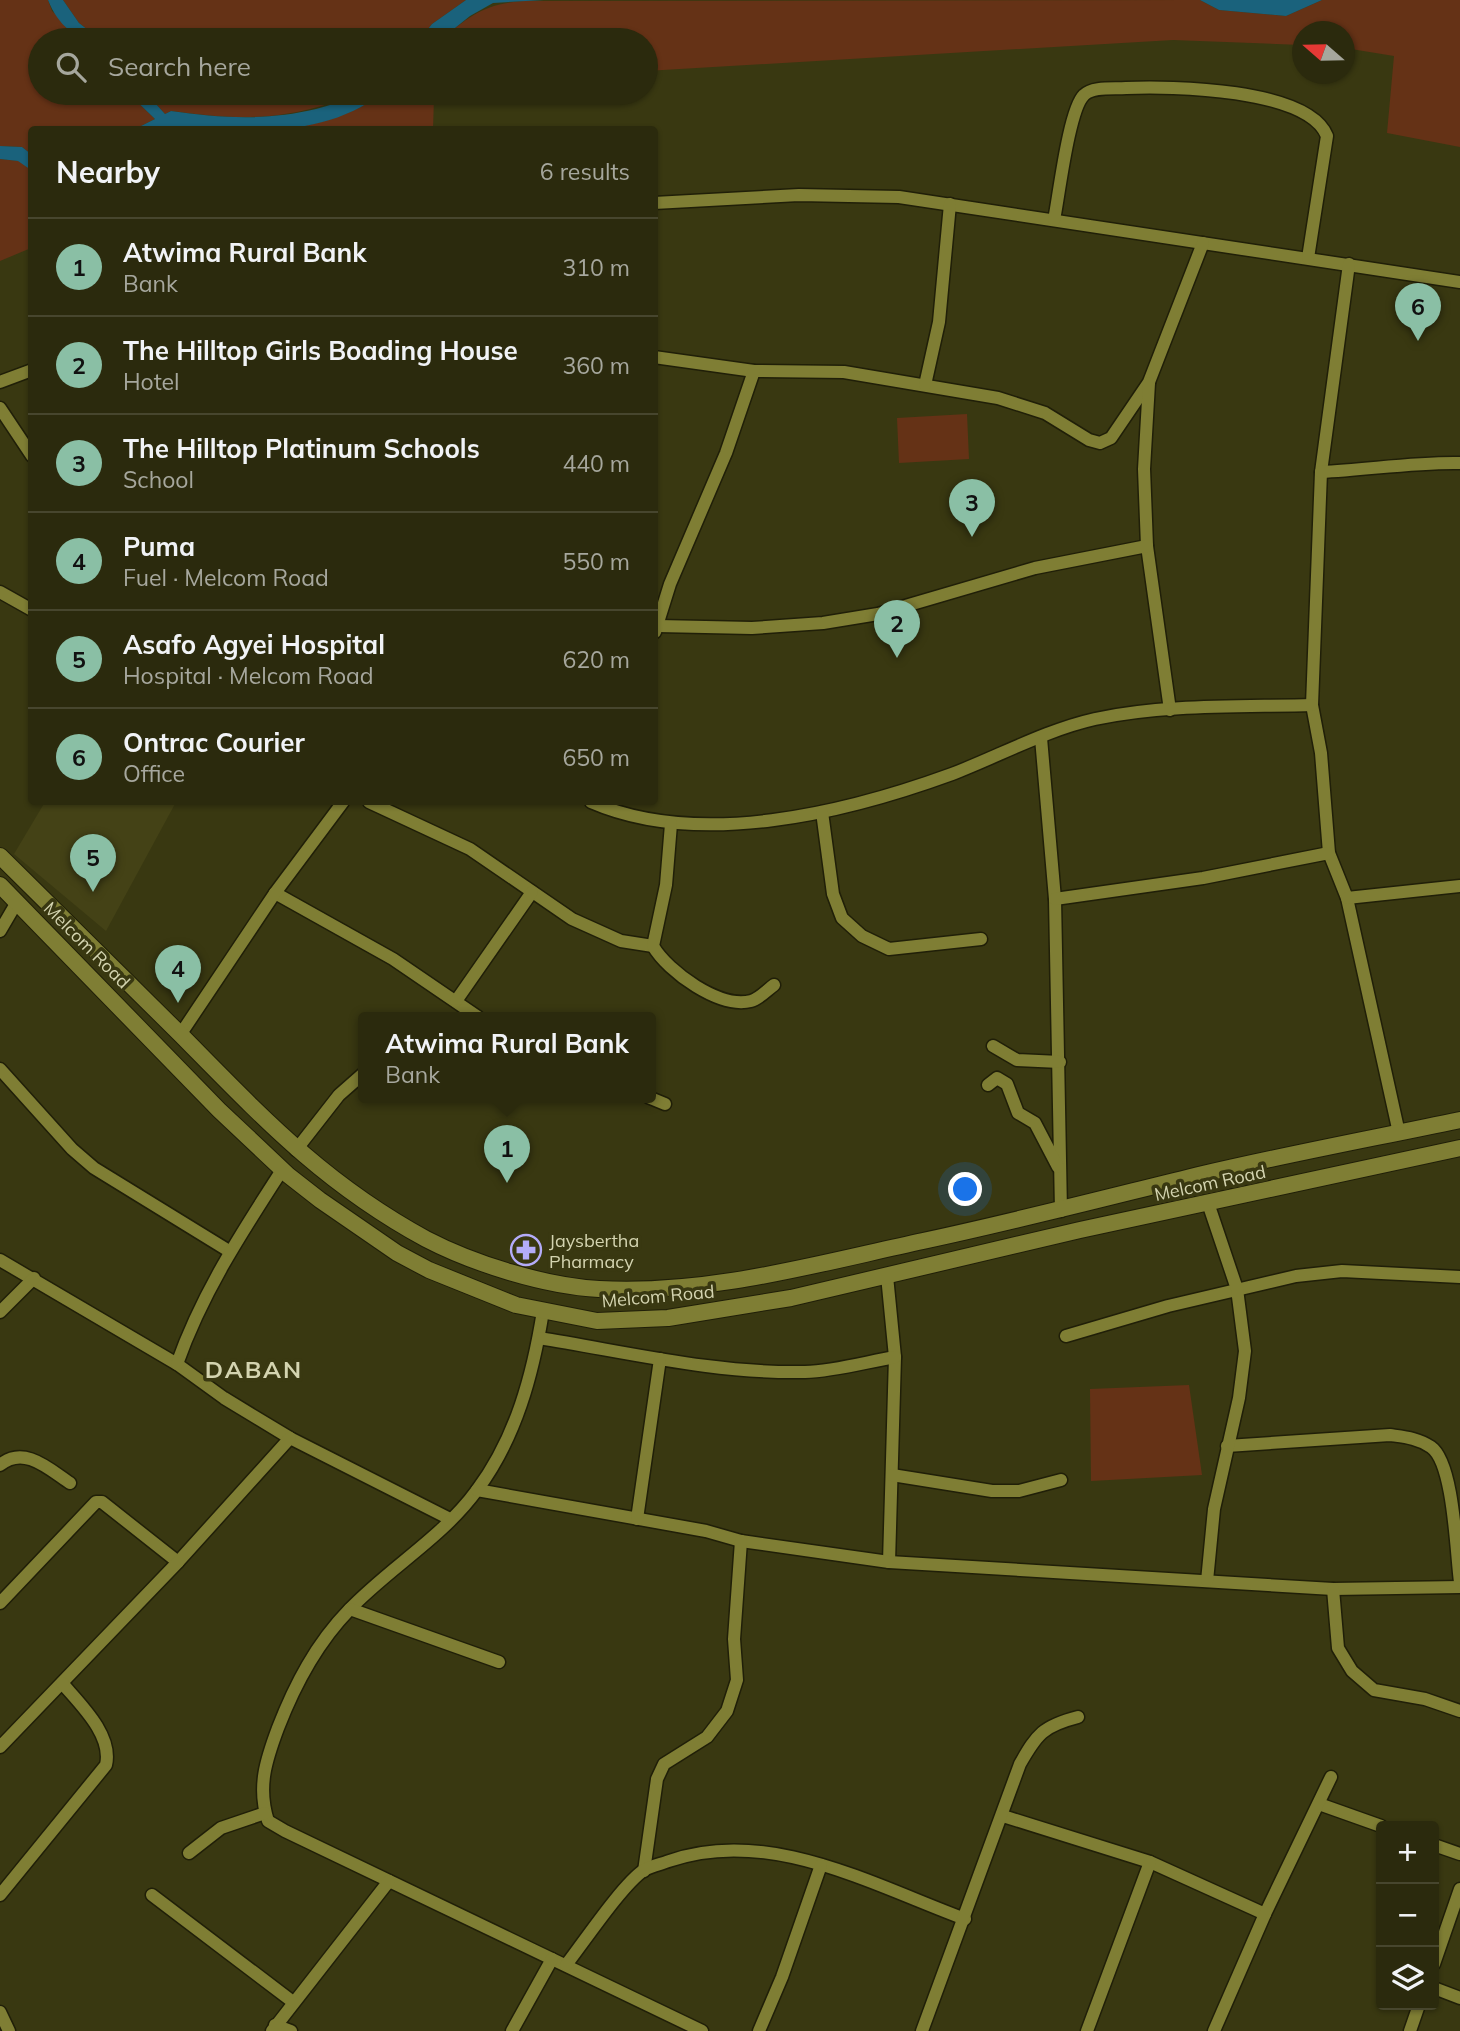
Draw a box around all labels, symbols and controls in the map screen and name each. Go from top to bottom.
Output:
north arrow [1292,21,1355,84]
search box [28,28,658,105]
icon: search [52,48,90,86]
text: Search here [108,50,251,83]
text: Nearby [56,153,160,191]
text: 6 results [540,157,630,186]
text: Atwima Rural Bank [123,236,367,269]
text: 1 [72,253,86,282]
text: 310 m [562,253,630,282]
text: Bank [123,269,178,298]
pin: 6 [1395,283,1441,341]
text: The Hilltop Girls Boading House [123,334,518,367]
text: 2 [72,351,86,380]
text: 360 m [562,351,630,380]
text: Hotel [123,367,180,396]
text: The Hilltop Platinum Schools [123,432,480,465]
text: 3 [72,449,86,478]
text: 440 m [562,449,630,478]
text: School [123,465,194,494]
pin: 3 [949,479,995,537]
text: Puma [123,530,195,563]
text: 4 [72,547,86,576]
text: 550 m [562,547,630,576]
text: Fuel · Melcom Road [123,563,329,592]
pin: 2 [874,600,920,658]
text: Asafo Agyei Hospital [123,628,385,661]
text: 5 [72,645,86,674]
text: 620 m [562,645,630,674]
text: Hospital · Melcom Road [123,661,374,690]
text: Ontrac Courier [123,726,305,759]
text: 6 [72,743,86,772]
text: 650 m [562,743,630,772]
text: Office [123,759,185,788]
pin: 5 [70,834,116,892]
street label: Melcom Road [39,897,135,993]
pin: 4 [155,945,201,1003]
popup [358,1012,656,1103]
text: Atwima Rural Bank [385,1027,629,1060]
text: Bank [385,1060,440,1089]
pin: 1 [484,1125,530,1183]
street label: Melcom Road [1152,1160,1268,1206]
your location [948,1172,982,1206]
place label: Jaysbertha Pharmacy [549,1229,639,1273]
pharmacy icon: Jaysbertha Pharmacy [509,1233,543,1267]
street label: Melcom Road [601,1280,715,1312]
district label: DABAN [205,1354,303,1384]
map controls [1376,1821,1439,2010]
button: + [1376,1821,1439,1884]
button: − [1376,1884,1439,1947]
button: layers [1376,1947,1439,2010]

